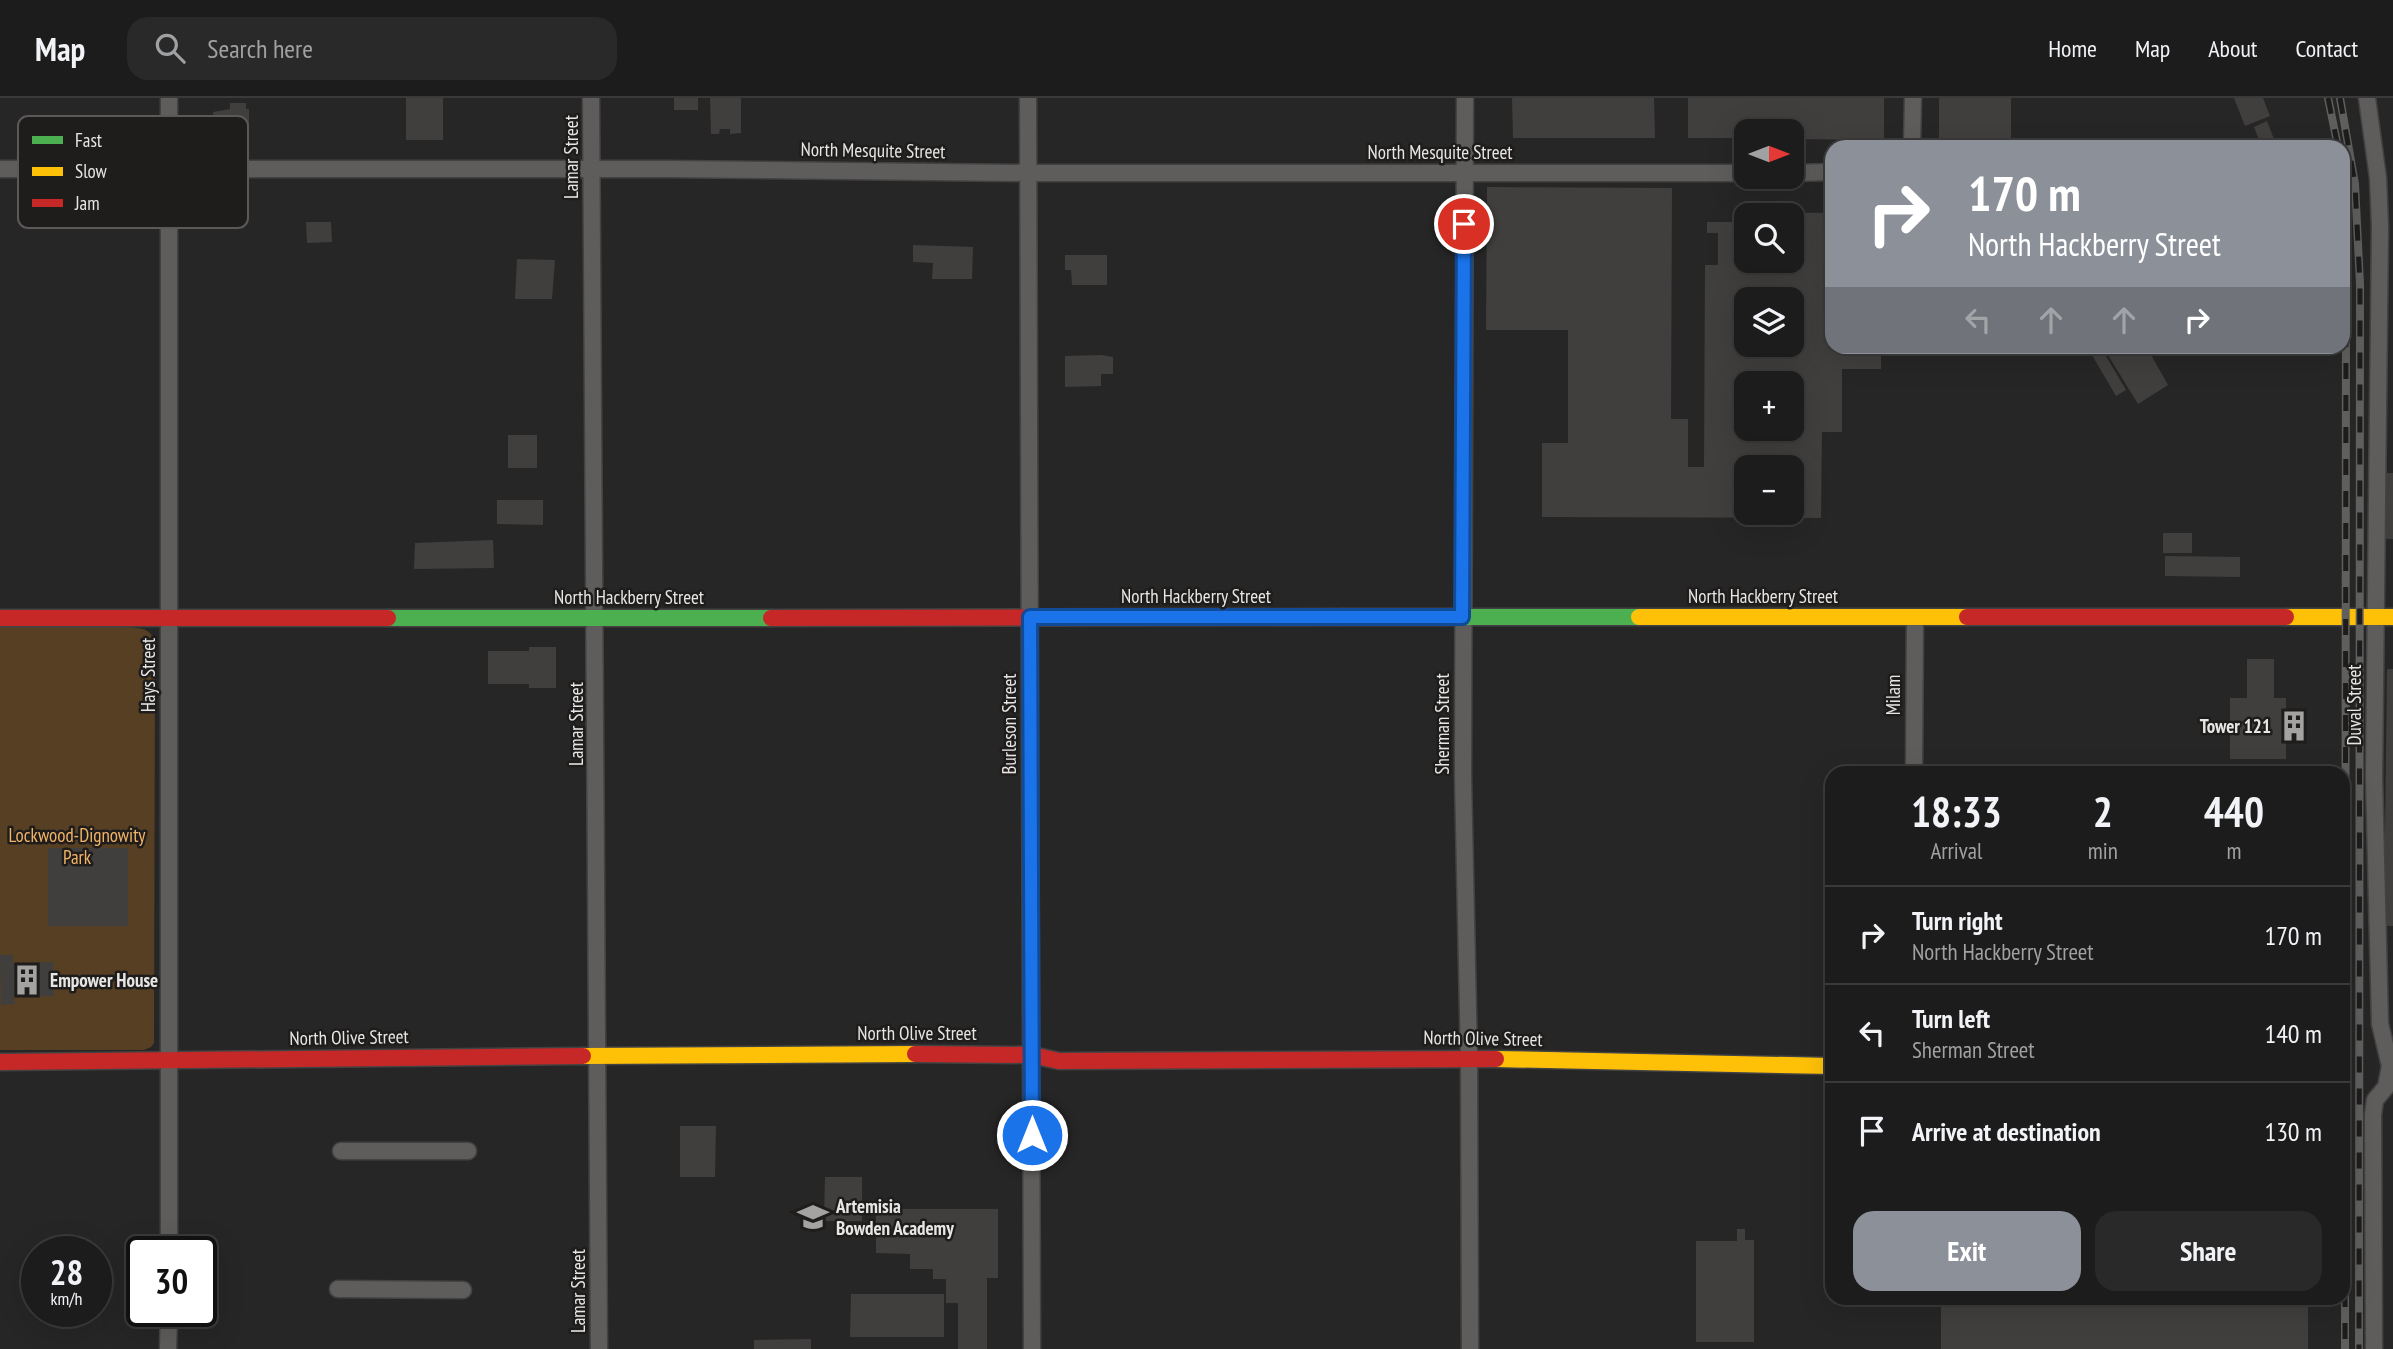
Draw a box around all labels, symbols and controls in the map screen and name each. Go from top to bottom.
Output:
search box [127,17,617,80]
text: Map [35,27,85,70]
icon: search [151,29,189,67]
text: Search here [207,32,313,65]
text: Home [2048,33,2097,64]
text: Map [2135,33,2170,64]
text: About [2208,33,2257,64]
text: Contact [2295,33,2358,64]
street label: Lamar Street [559,114,583,199]
legend [18,116,248,228]
north arrow [1734,119,1804,189]
map controls [1734,119,1804,525]
text: Fast [75,128,103,152]
street label: North Mesquite Street [800,137,946,163]
street label: North Mesquite Street [1368,140,1513,164]
text: Slow [75,159,108,183]
text: 170 m [1968,161,2081,225]
icon: right [1853,168,1944,259]
text: Jam [74,191,100,215]
pin [1434,194,1494,254]
button: search [1734,203,1804,273]
icon: arrive [1445,205,1483,243]
text: North Hackberry Street [1968,223,2221,265]
button: layers [1734,287,1804,357]
icon: left [1959,301,1997,339]
icon: ahead [2032,301,2070,339]
icon: ahead [2105,301,2143,339]
icon: right [2178,301,2216,339]
button: + [1734,371,1804,441]
button: − [1734,455,1804,525]
street label: North Hackberry Street [1121,584,1272,608]
street label: North Hackberry Street [1688,584,1839,608]
street label: North Hackberry Street [554,585,705,609]
street label: Hays Street [136,637,160,712]
street label: Duval Street [2342,664,2366,745]
street label: Burleson Street [997,673,1021,775]
street label: Sherman Street [1430,673,1454,775]
street label: Milam [1881,675,1905,715]
street label: Lamar Street [564,681,588,766]
building icon: Tower 121 [2277,709,2311,743]
place label: Tower 121 [2200,714,2271,738]
text: 18:33 [1911,784,2002,839]
text: 2 [2093,784,2113,839]
text: 440 [2204,784,2264,839]
park label: Lockwood-Dignowity Park [9,823,146,869]
text: Arrival [1930,836,1982,865]
text: min [2088,836,2118,865]
text: m [2226,836,2241,865]
text: Turn right [1912,904,2003,937]
icon: right [1853,916,1891,954]
text: 170 m [2264,919,2322,952]
text: North Hackberry Street [1912,937,2094,966]
building icon: Empower House [10,963,44,997]
place label: Empower House [50,968,158,992]
text: Turn left [1912,1002,1990,1035]
icon: left [1853,1014,1891,1052]
text: 140 m [2264,1017,2322,1050]
street label: North Olive Street [857,1021,977,1045]
street label: North Olive Street [289,1024,410,1050]
street label: North Olive Street [1423,1025,1544,1051]
text: Sherman Street [1912,1035,2035,1064]
position arrow [995,1098,1069,1172]
icon: arrive [1853,1112,1891,1150]
text: Arrive at destination [1912,1115,2101,1148]
text: 130 m [2264,1115,2322,1148]
place label: Artemisia Bowden Academy [835,1194,954,1240]
school or university icon: Artemisia Bowden Academy [796,1200,830,1234]
button: Exit [1853,1211,2081,1291]
button: Share [2095,1211,2322,1291]
speed limit sign: 30 [126,1236,217,1327]
street label: Lamar Street [566,1248,590,1333]
text: 28 [50,1249,83,1295]
text: km/h [51,1287,82,1310]

